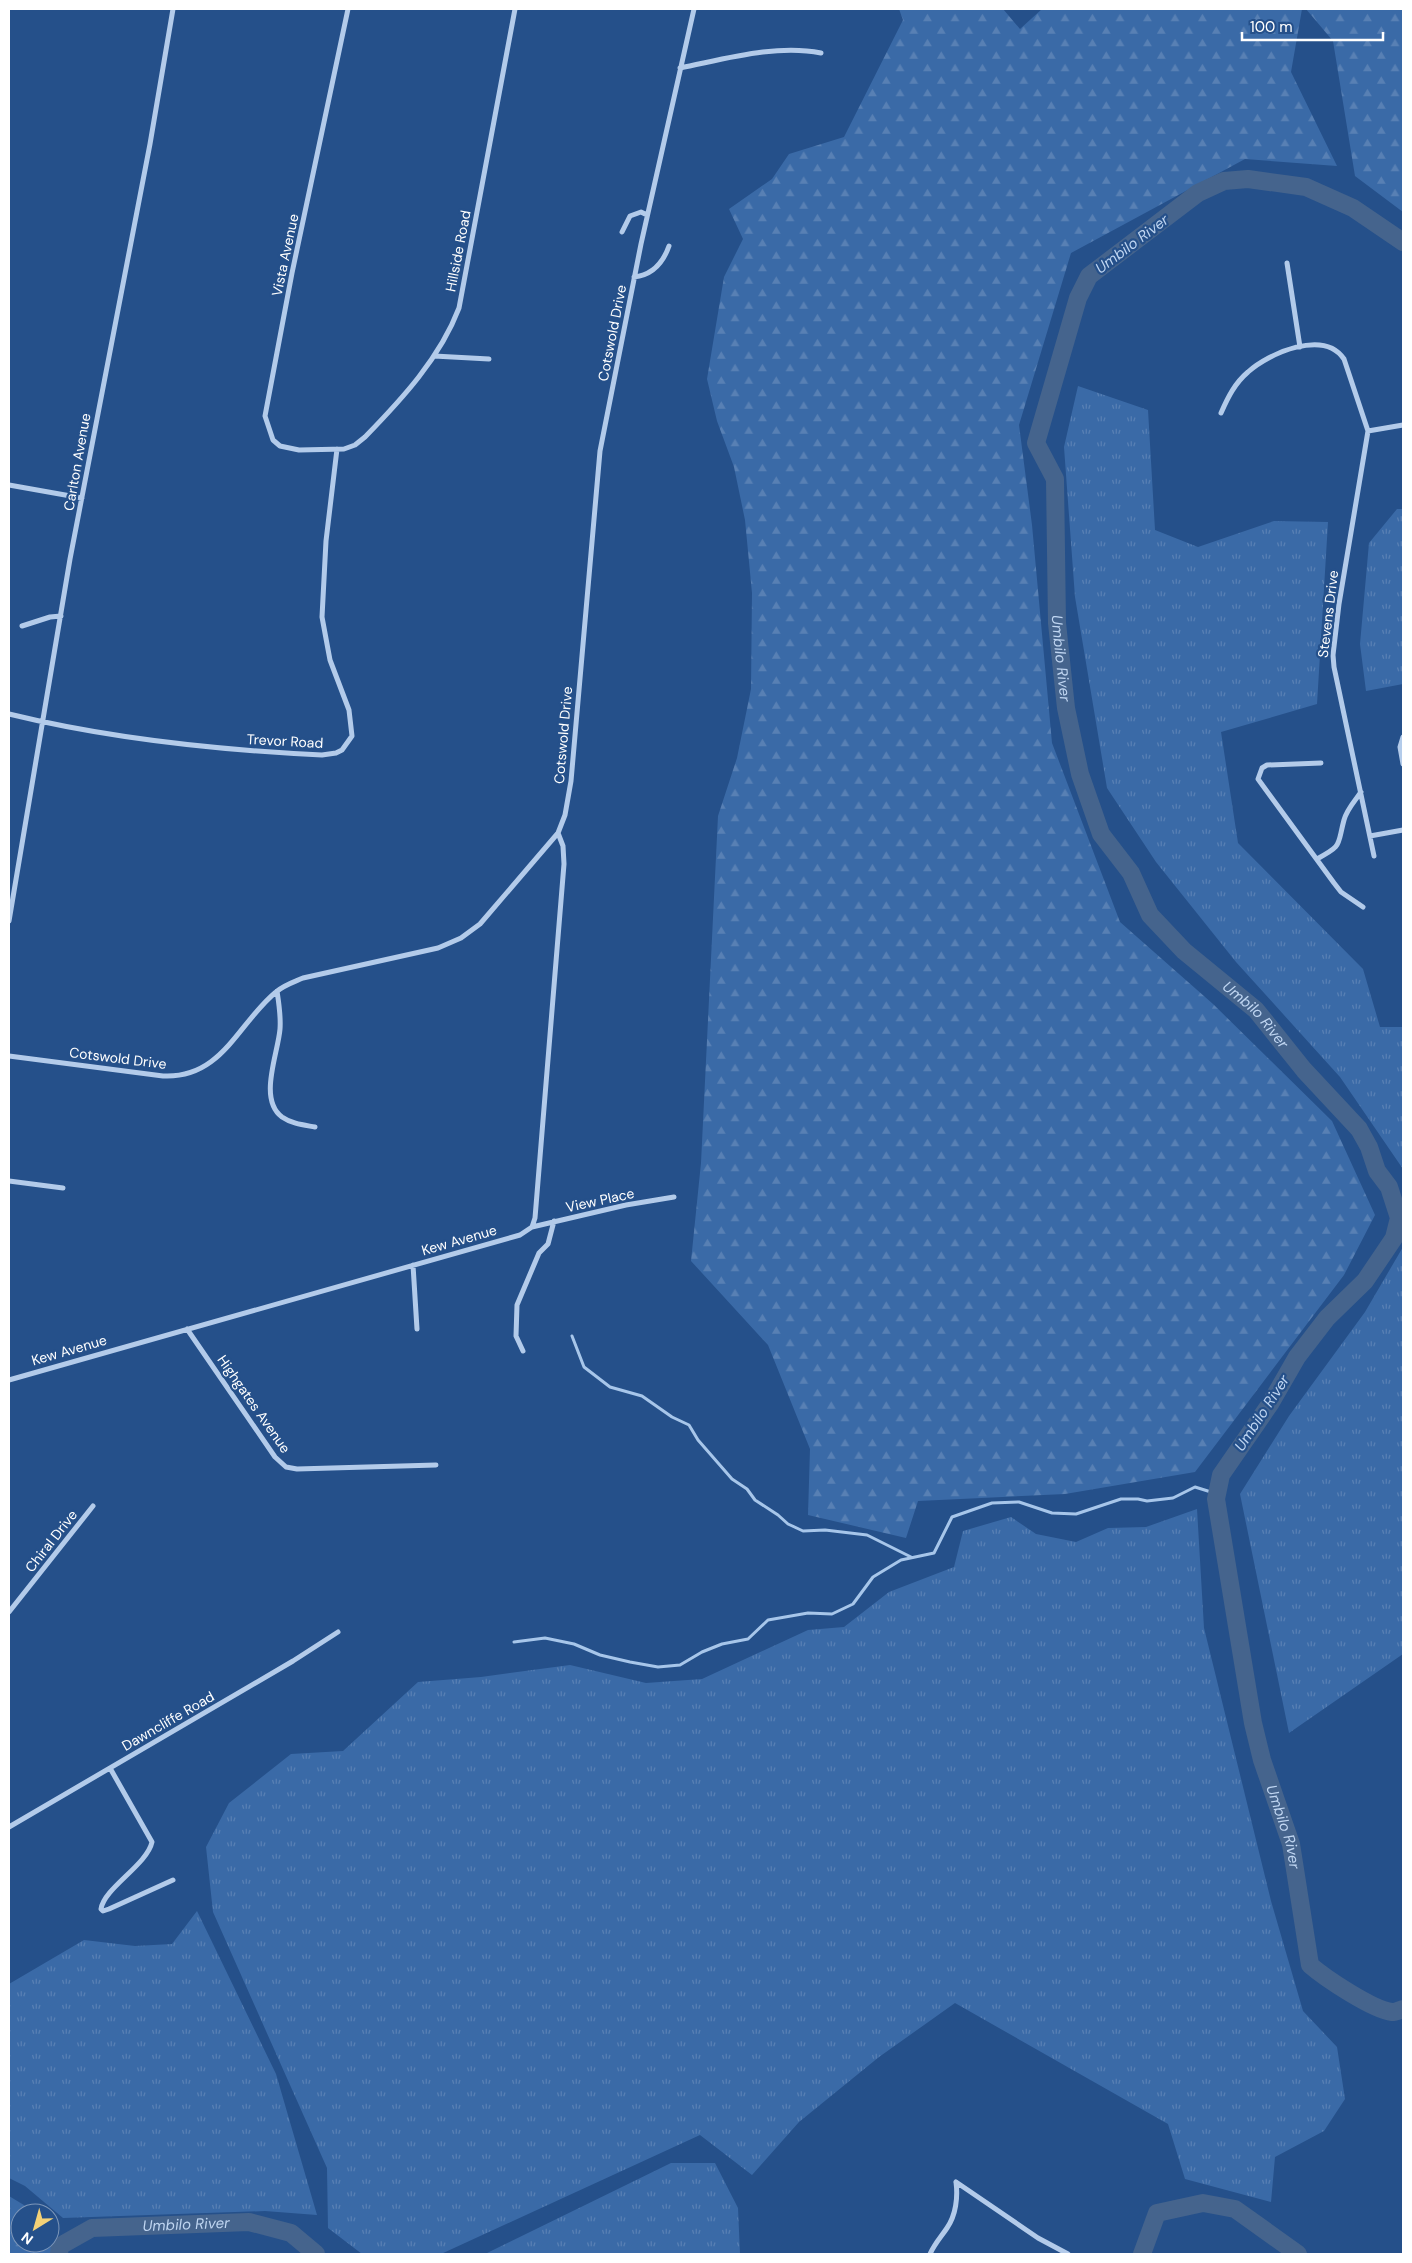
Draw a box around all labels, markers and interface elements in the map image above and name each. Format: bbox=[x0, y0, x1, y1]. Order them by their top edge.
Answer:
scale bar bbox=[1242, 10, 1383, 42]
text: 100 m bbox=[1250, 17, 1293, 37]
street label: Hillside Road bbox=[441, 209, 475, 293]
water label: Umbilo River bbox=[1091, 210, 1173, 278]
street label: Vista Avenue bbox=[267, 212, 303, 298]
street label: Cotswold Drive bbox=[594, 283, 630, 383]
street label: Carlton Avenue bbox=[60, 412, 94, 512]
street label: Stevens Drive bbox=[1314, 569, 1342, 659]
water label: Umbilo River bbox=[1047, 615, 1075, 703]
street label: Cotswold Drive bbox=[550, 685, 576, 785]
street label: Trevor Road bbox=[246, 730, 324, 752]
water label: Umbilo River bbox=[1218, 977, 1293, 1053]
street label: Cotswold Drive bbox=[68, 1043, 168, 1073]
street label: View Place bbox=[564, 1184, 636, 1216]
street label: Kew Avenue bbox=[419, 1221, 499, 1259]
street label: Kew Avenue bbox=[29, 1331, 109, 1369]
street label: Highgates Avenue bbox=[213, 1352, 295, 1457]
water label: Umbilo River bbox=[1230, 1371, 1294, 1455]
street label: Chiral Drive bbox=[21, 1506, 81, 1576]
street label: Dawncliffe Road bbox=[119, 1687, 217, 1755]
water label: Umbilo River bbox=[1261, 1782, 1305, 1871]
north arrow bbox=[10, 2203, 60, 2253]
water label: Umbilo River bbox=[142, 2213, 231, 2236]
text: N bbox=[18, 2228, 37, 2249]

